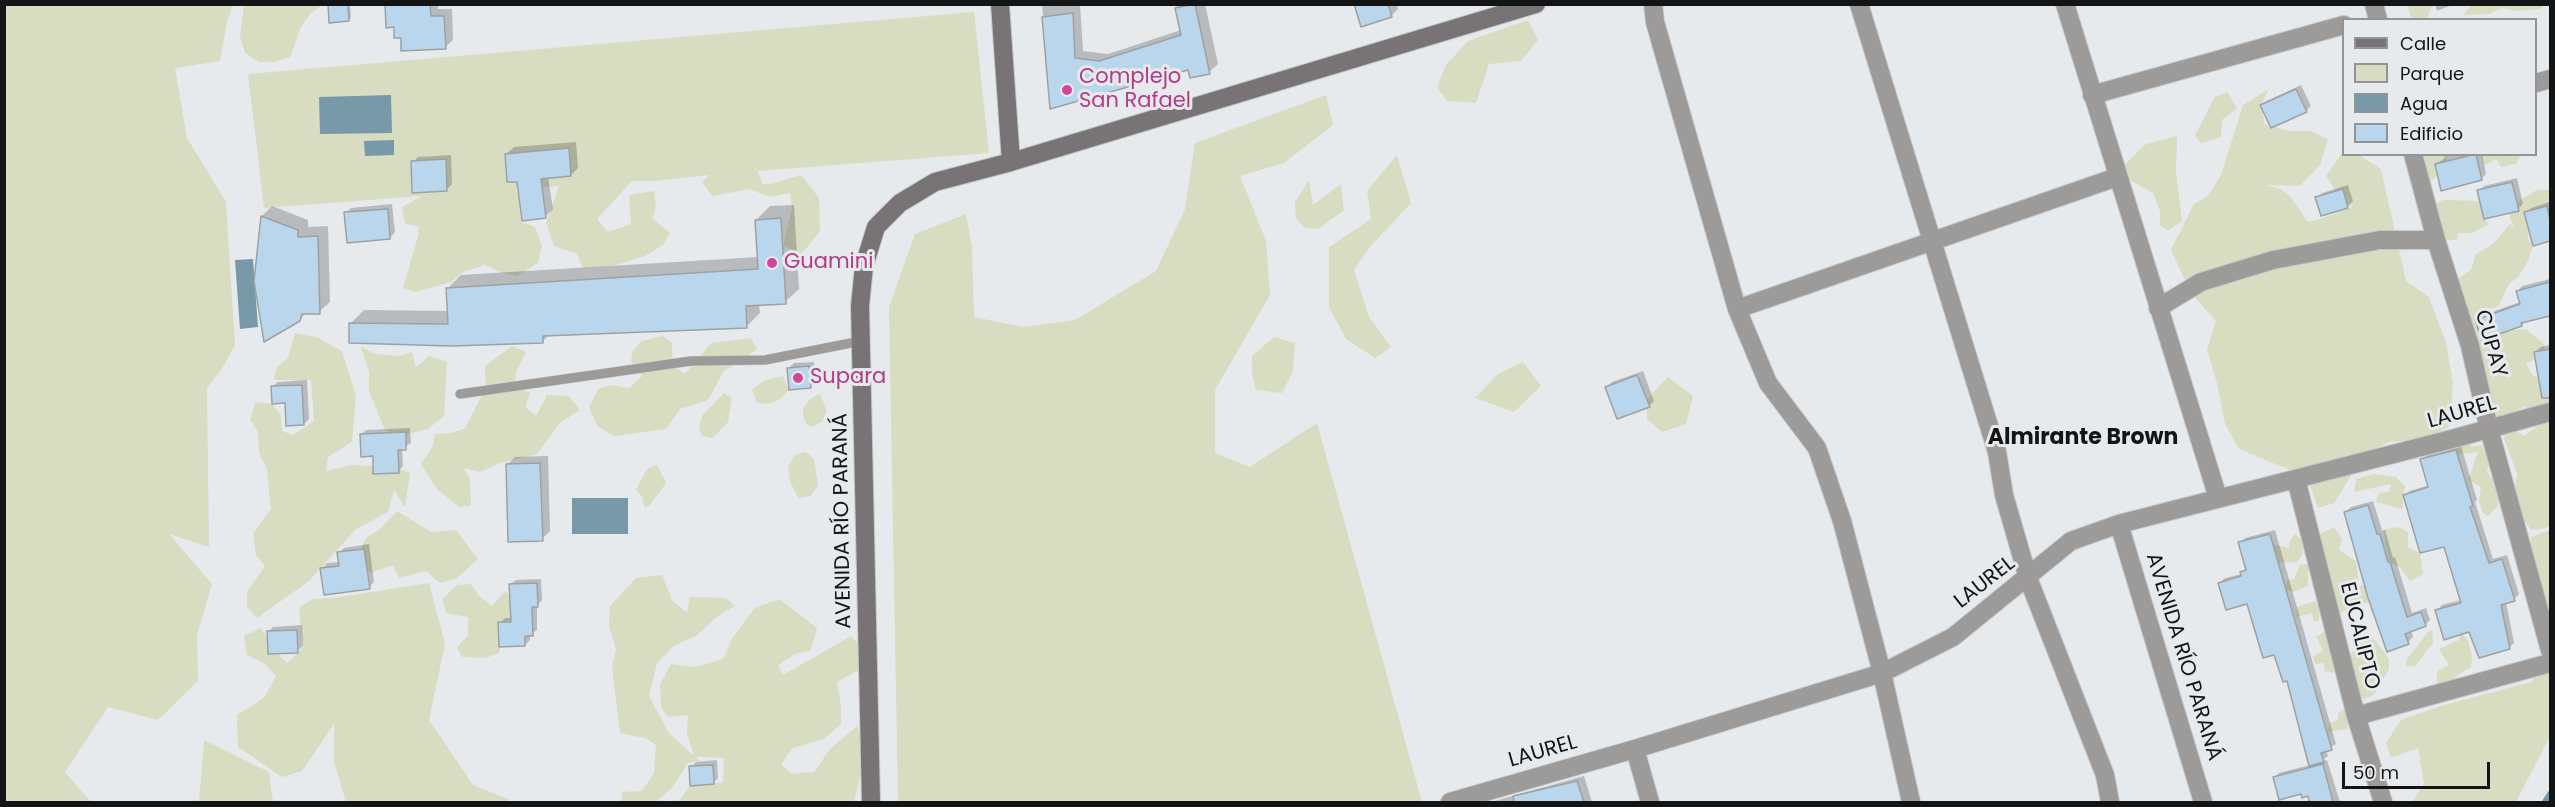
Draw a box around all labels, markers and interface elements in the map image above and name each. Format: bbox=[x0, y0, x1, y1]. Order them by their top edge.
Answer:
legend bbox=[2342, 18, 2537, 156]
text: Calle bbox=[2400, 31, 2446, 56]
text: Parque bbox=[2400, 61, 2464, 86]
place label: Complejo San Rafael bbox=[1079, 65, 1191, 115]
marker: Complejo San Rafael bbox=[1060, 83, 1074, 97]
text: Agua bbox=[2400, 91, 2448, 116]
text: Edificio bbox=[2400, 121, 2463, 146]
place label: Guamini bbox=[784, 250, 873, 276]
marker: Guamini bbox=[765, 256, 779, 270]
street label: CUPAY bbox=[2468, 307, 2512, 381]
place label: Supara bbox=[810, 365, 886, 391]
marker: Supara bbox=[791, 371, 805, 385]
street label: LAUREL bbox=[2425, 391, 2499, 435]
street label: AVENIDA RÍO PARANÁ bbox=[829, 413, 857, 629]
district label: Almirante Brown bbox=[1988, 425, 2178, 451]
street label: AVENIDA RÍO PARANÁ bbox=[2139, 550, 2227, 764]
street label: LAUREL bbox=[1950, 552, 2020, 614]
street label: EUCALIPTO bbox=[2334, 580, 2384, 692]
street label: LAUREL bbox=[1506, 730, 1580, 774]
scale bar bbox=[2345, 750, 2494, 788]
text: 50 m bbox=[2353, 760, 2399, 785]

